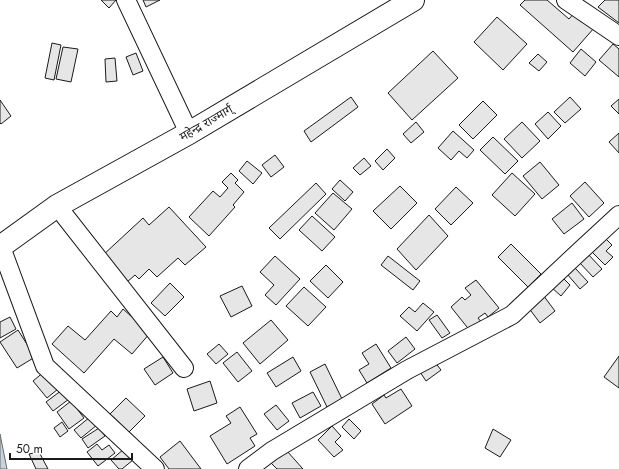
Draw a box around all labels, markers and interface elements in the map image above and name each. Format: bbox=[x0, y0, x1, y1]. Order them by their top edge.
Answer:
street label: महेन्द्र राज्मार्ग् bbox=[176, 99, 238, 146]
scale bar bbox=[10, 435, 132, 461]
text: 50 m bbox=[16, 440, 43, 458]

